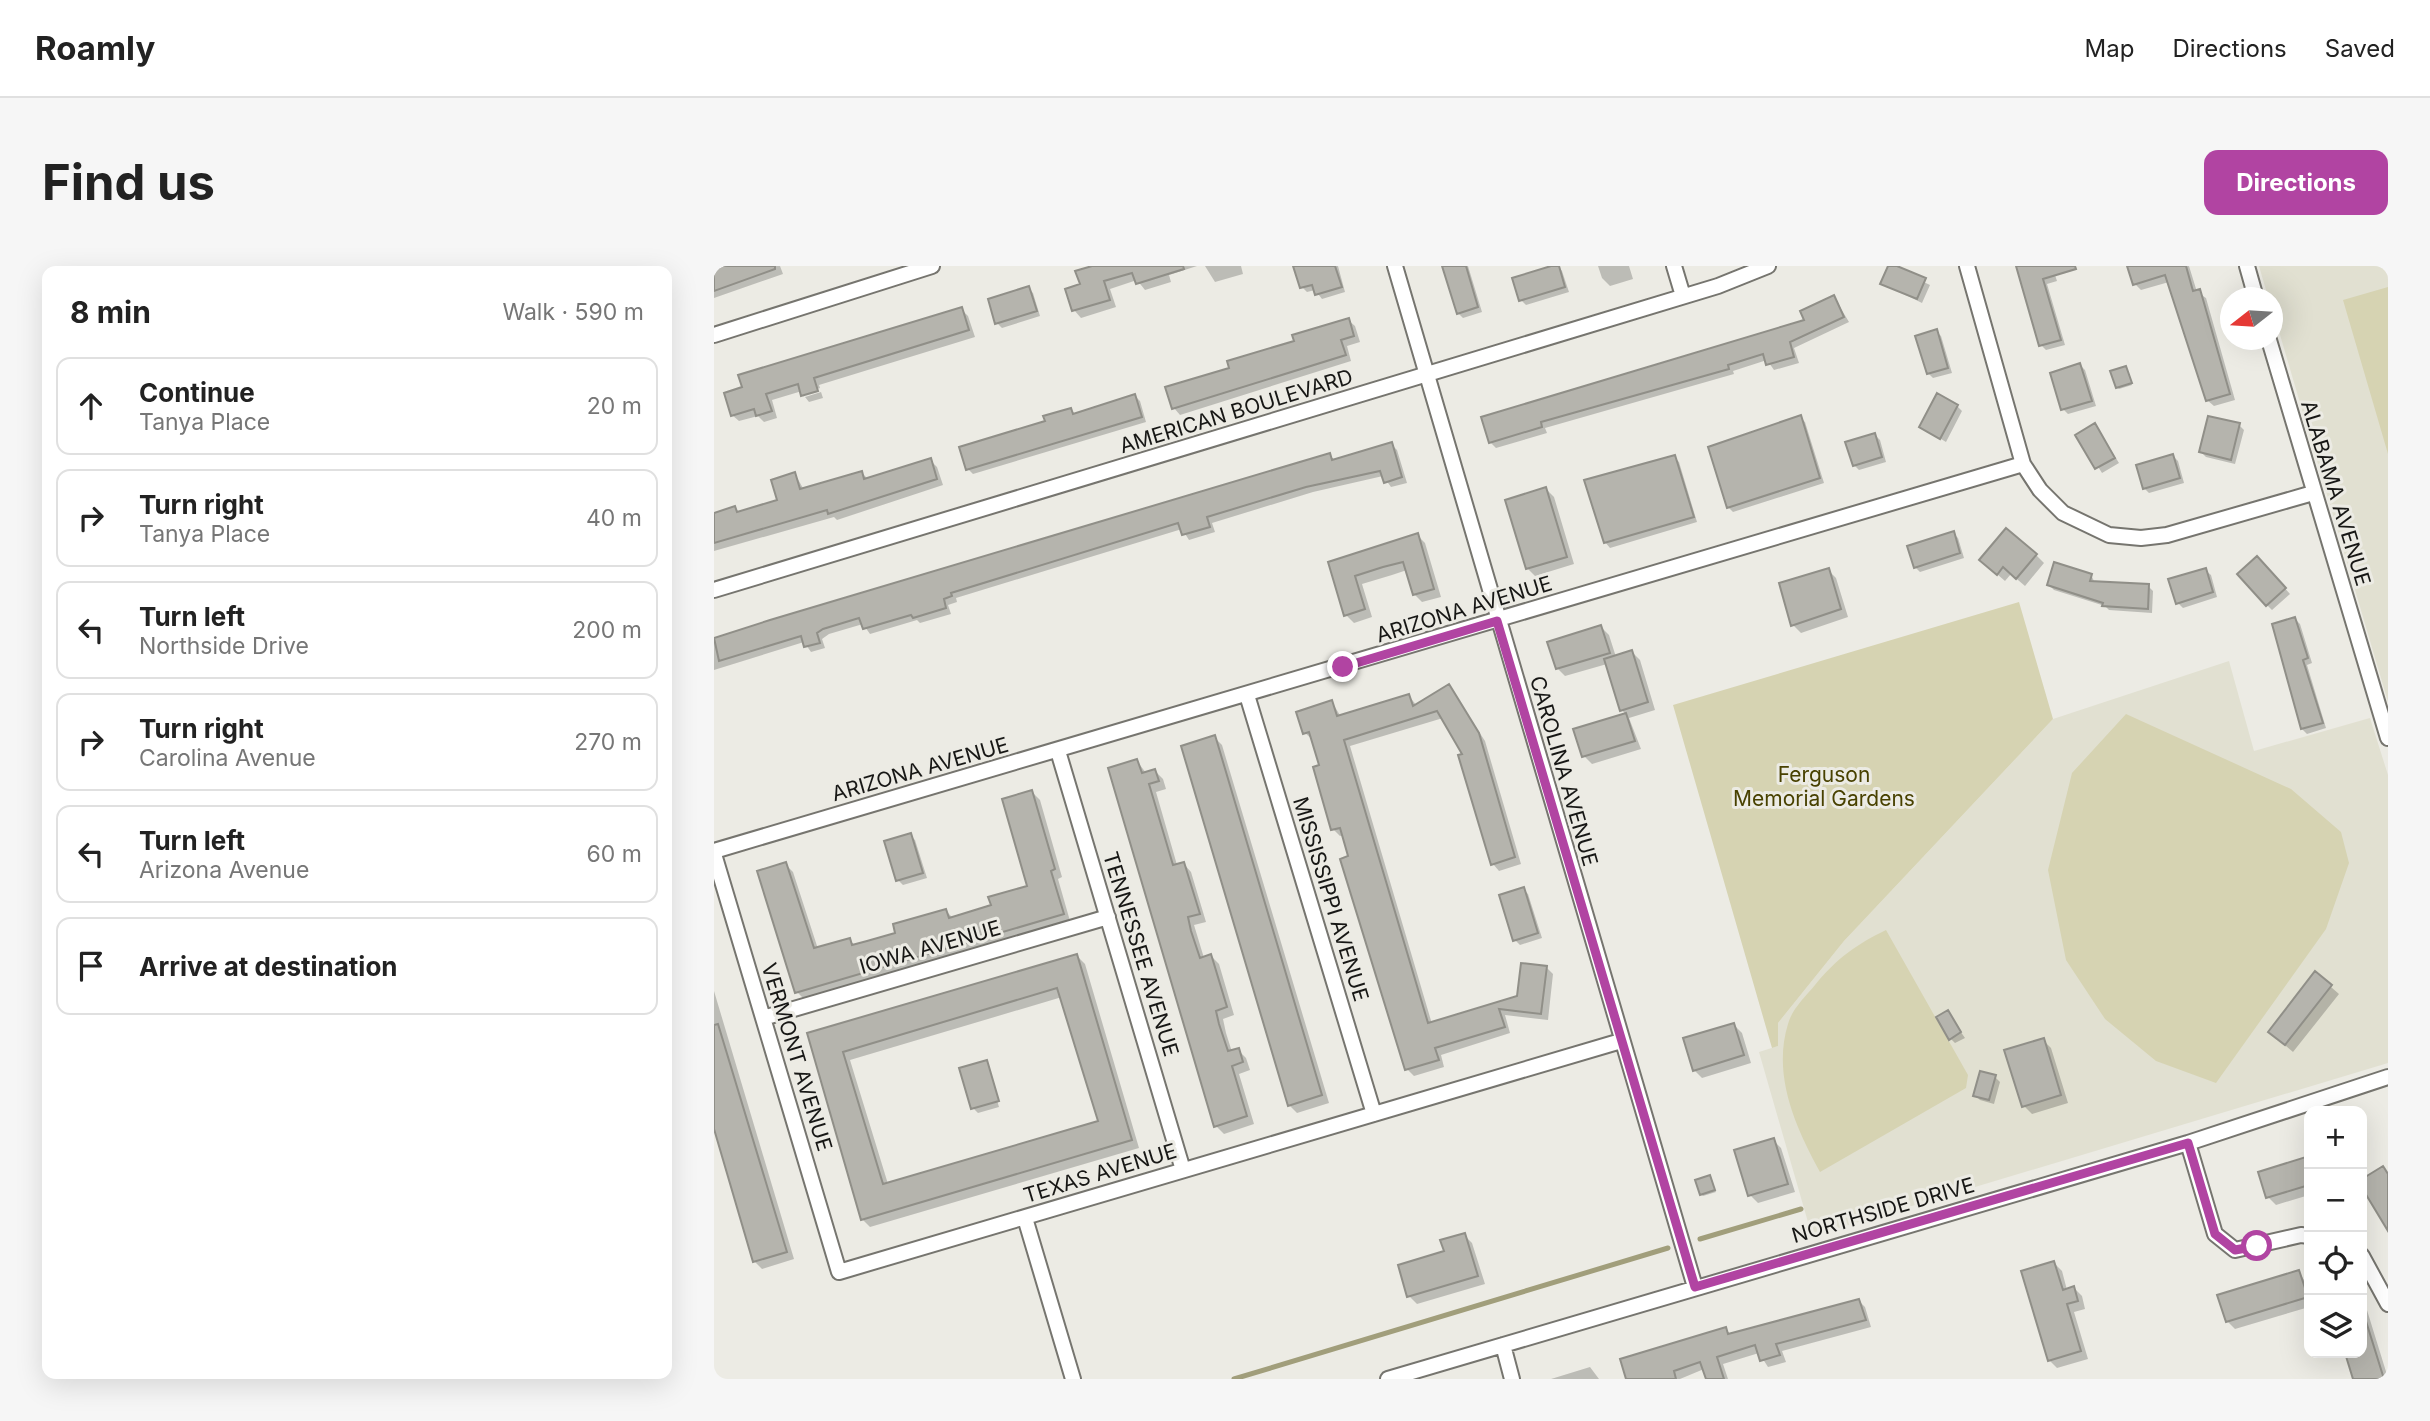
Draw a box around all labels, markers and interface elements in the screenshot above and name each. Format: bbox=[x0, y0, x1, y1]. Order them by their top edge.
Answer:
text: Roamly bbox=[35, 28, 155, 68]
text: Map bbox=[2085, 34, 2134, 63]
text: Directions bbox=[2172, 34, 2287, 63]
text: Saved bbox=[2325, 34, 2395, 63]
button: Directions bbox=[2204, 150, 2388, 215]
text: Find us bbox=[42, 153, 215, 212]
north arrow bbox=[2220, 287, 2283, 350]
text: 8 min bbox=[70, 294, 151, 330]
text: Walk · 590 m bbox=[502, 298, 644, 326]
street label: AMERICAN BOULEVARD bbox=[1116, 364, 1356, 458]
text: Continue bbox=[139, 377, 255, 408]
icon: ahead bbox=[72, 387, 110, 425]
text: 20 m bbox=[587, 392, 642, 420]
street label: ALABAMA AVENUE bbox=[2296, 397, 2376, 589]
text: Tanya Place bbox=[139, 408, 270, 436]
text: Turn right bbox=[139, 489, 264, 520]
icon: right bbox=[72, 499, 110, 537]
text: 40 m bbox=[586, 504, 642, 532]
text: Tanya Place bbox=[139, 520, 270, 548]
street label: ARIZONA AVENUE bbox=[1373, 570, 1555, 648]
text: Turn left bbox=[139, 601, 245, 632]
icon: left bbox=[72, 611, 110, 649]
text: 200 m bbox=[572, 616, 642, 644]
text: Northside Drive bbox=[139, 632, 309, 660]
route end bbox=[1327, 651, 1358, 682]
street label: CAROLINA AVENUE bbox=[1525, 673, 1603, 869]
text: Turn right bbox=[139, 713, 264, 744]
icon: right bbox=[72, 723, 110, 761]
text: 270 m bbox=[574, 728, 642, 756]
street label: ARIZONA AVENUE bbox=[829, 732, 1011, 806]
text: Carolina Avenue bbox=[139, 744, 316, 772]
park label: Ferguson Memorial Gardens bbox=[1733, 762, 1915, 811]
street label: MISSISSIPPI AVENUE bbox=[1288, 794, 1374, 1004]
text: Turn left bbox=[139, 825, 245, 856]
icon: left bbox=[72, 835, 110, 873]
text: 60 m bbox=[587, 840, 642, 868]
street label: TENNESSEE AVENUE bbox=[1098, 849, 1184, 1059]
text: Arizona Avenue bbox=[139, 856, 309, 884]
street label: IOWA AVENUE bbox=[856, 915, 1004, 979]
icon: arrive bbox=[72, 947, 110, 985]
text: Arrive at destination bbox=[139, 951, 398, 982]
street label: VERMONT AVENUE bbox=[757, 960, 837, 1154]
map controls bbox=[2304, 1106, 2367, 1358]
button: + bbox=[2304, 1106, 2367, 1169]
street label: TEXAS AVENUE bbox=[1021, 1138, 1179, 1208]
button: − bbox=[2304, 1169, 2367, 1232]
street label: NORTHSIDE DRIVE bbox=[1789, 1172, 1977, 1248]
route start bbox=[2241, 1230, 2272, 1261]
button: locate bbox=[2304, 1232, 2367, 1295]
button: layers bbox=[2304, 1295, 2367, 1358]

